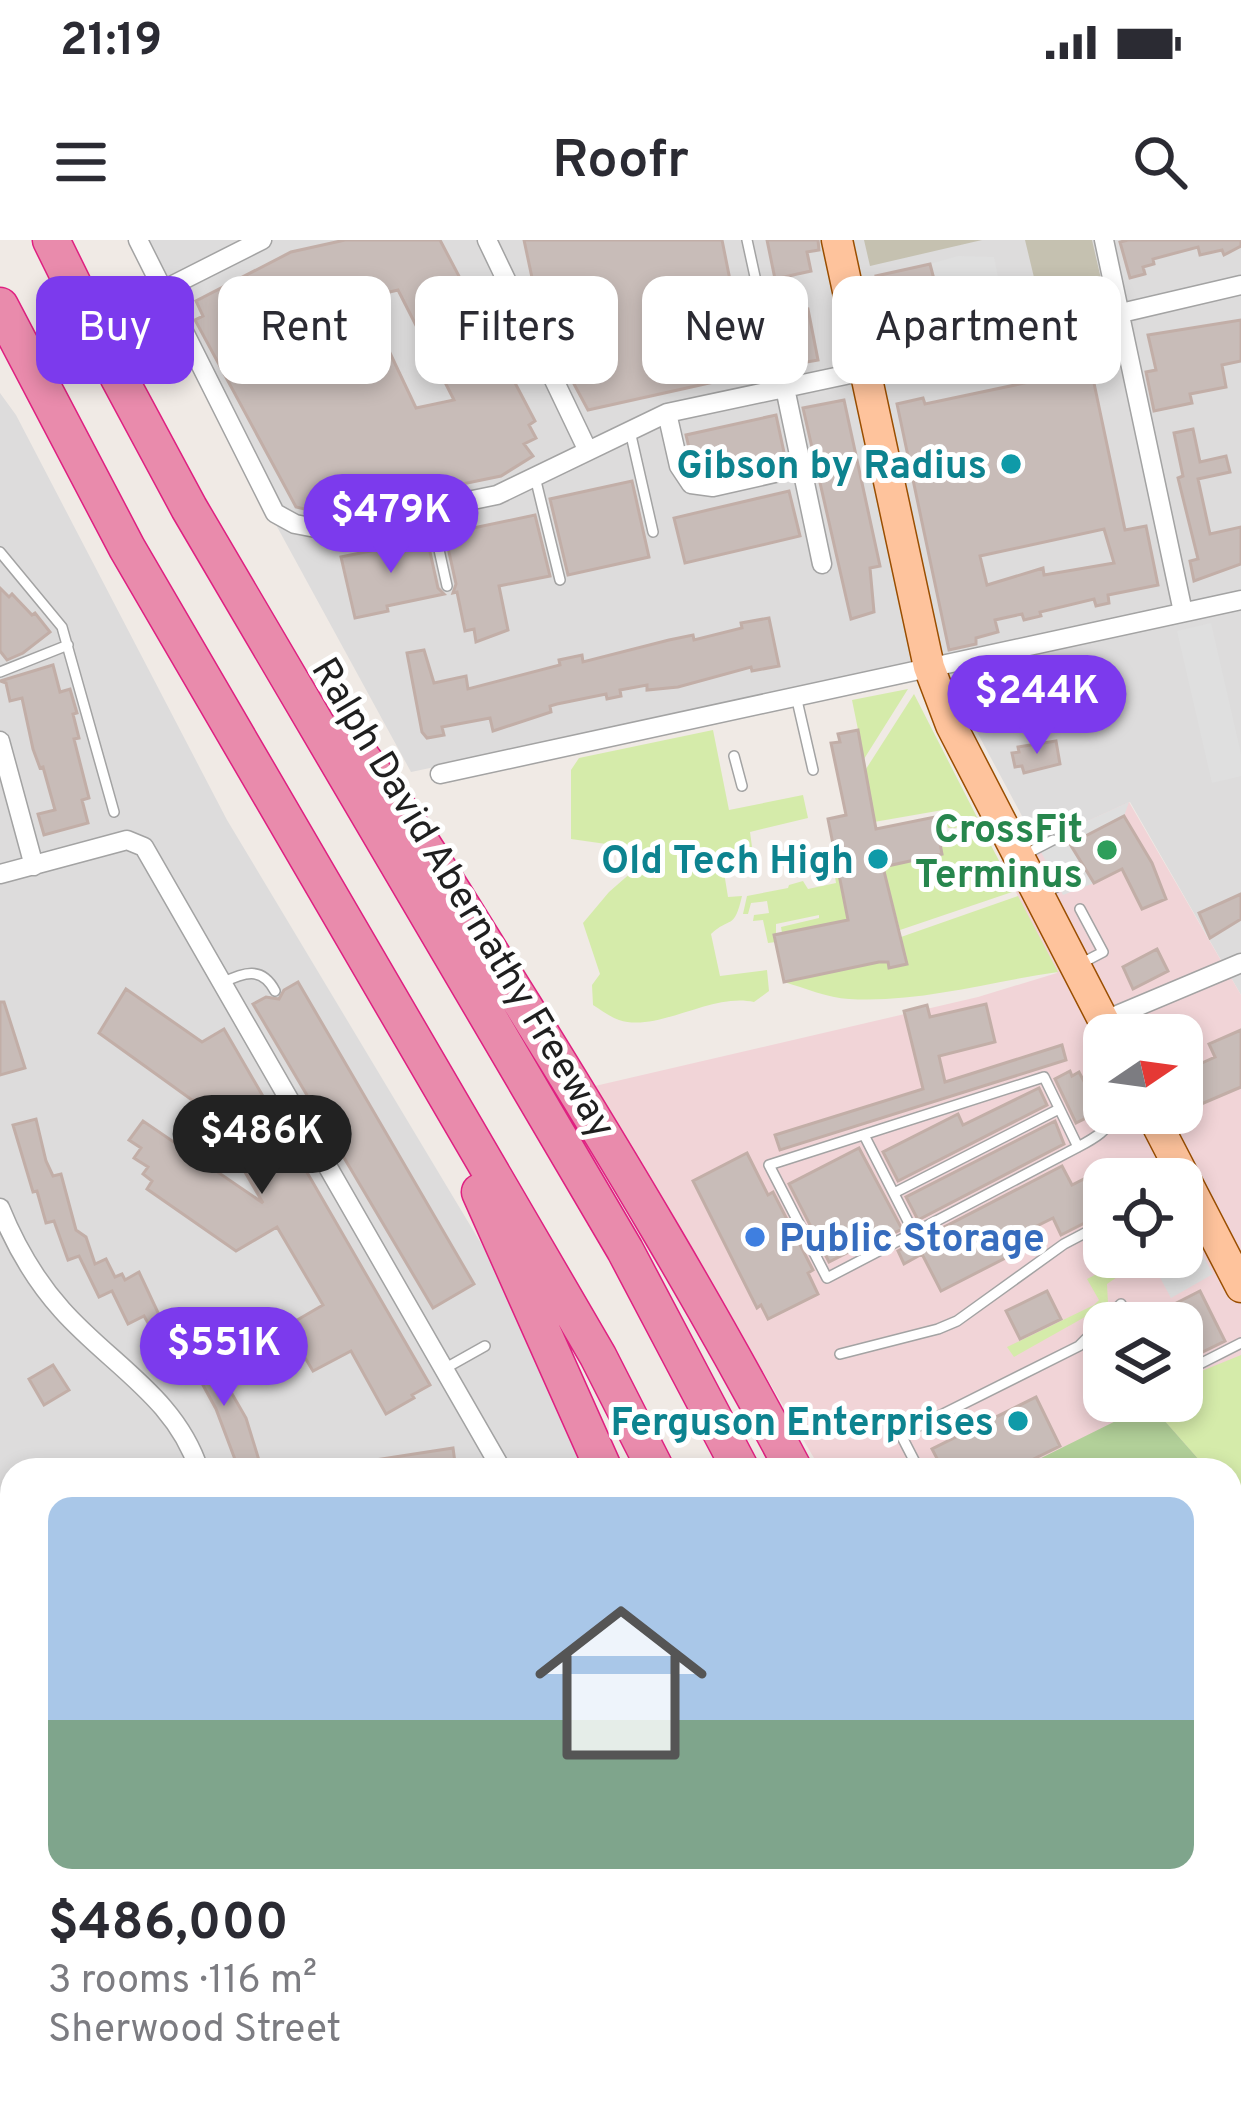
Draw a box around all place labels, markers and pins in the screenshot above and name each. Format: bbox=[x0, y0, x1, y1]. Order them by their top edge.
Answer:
place label: Gibson by Radius bbox=[676, 444, 987, 493]
marker: Gibson by Radius bbox=[998, 451, 1024, 477]
pin: $479K bbox=[307, 474, 475, 576]
pin: $244K bbox=[953, 655, 1121, 757]
place label: CrossFit Terminus bbox=[915, 808, 1083, 902]
marker: CrossFit Terminus bbox=[1094, 837, 1120, 863]
place label: Old Tech High bbox=[601, 839, 854, 888]
marker: Old Tech High bbox=[865, 846, 891, 872]
pin: $486K bbox=[178, 1095, 346, 1197]
place label: Public Storage bbox=[779, 1217, 1045, 1266]
marker: Public Storage bbox=[742, 1224, 768, 1250]
pin: $551K bbox=[140, 1307, 308, 1409]
place label: Ferguson Enterprises bbox=[610, 1401, 994, 1450]
marker: Ferguson Enterprises bbox=[1005, 1408, 1031, 1434]

